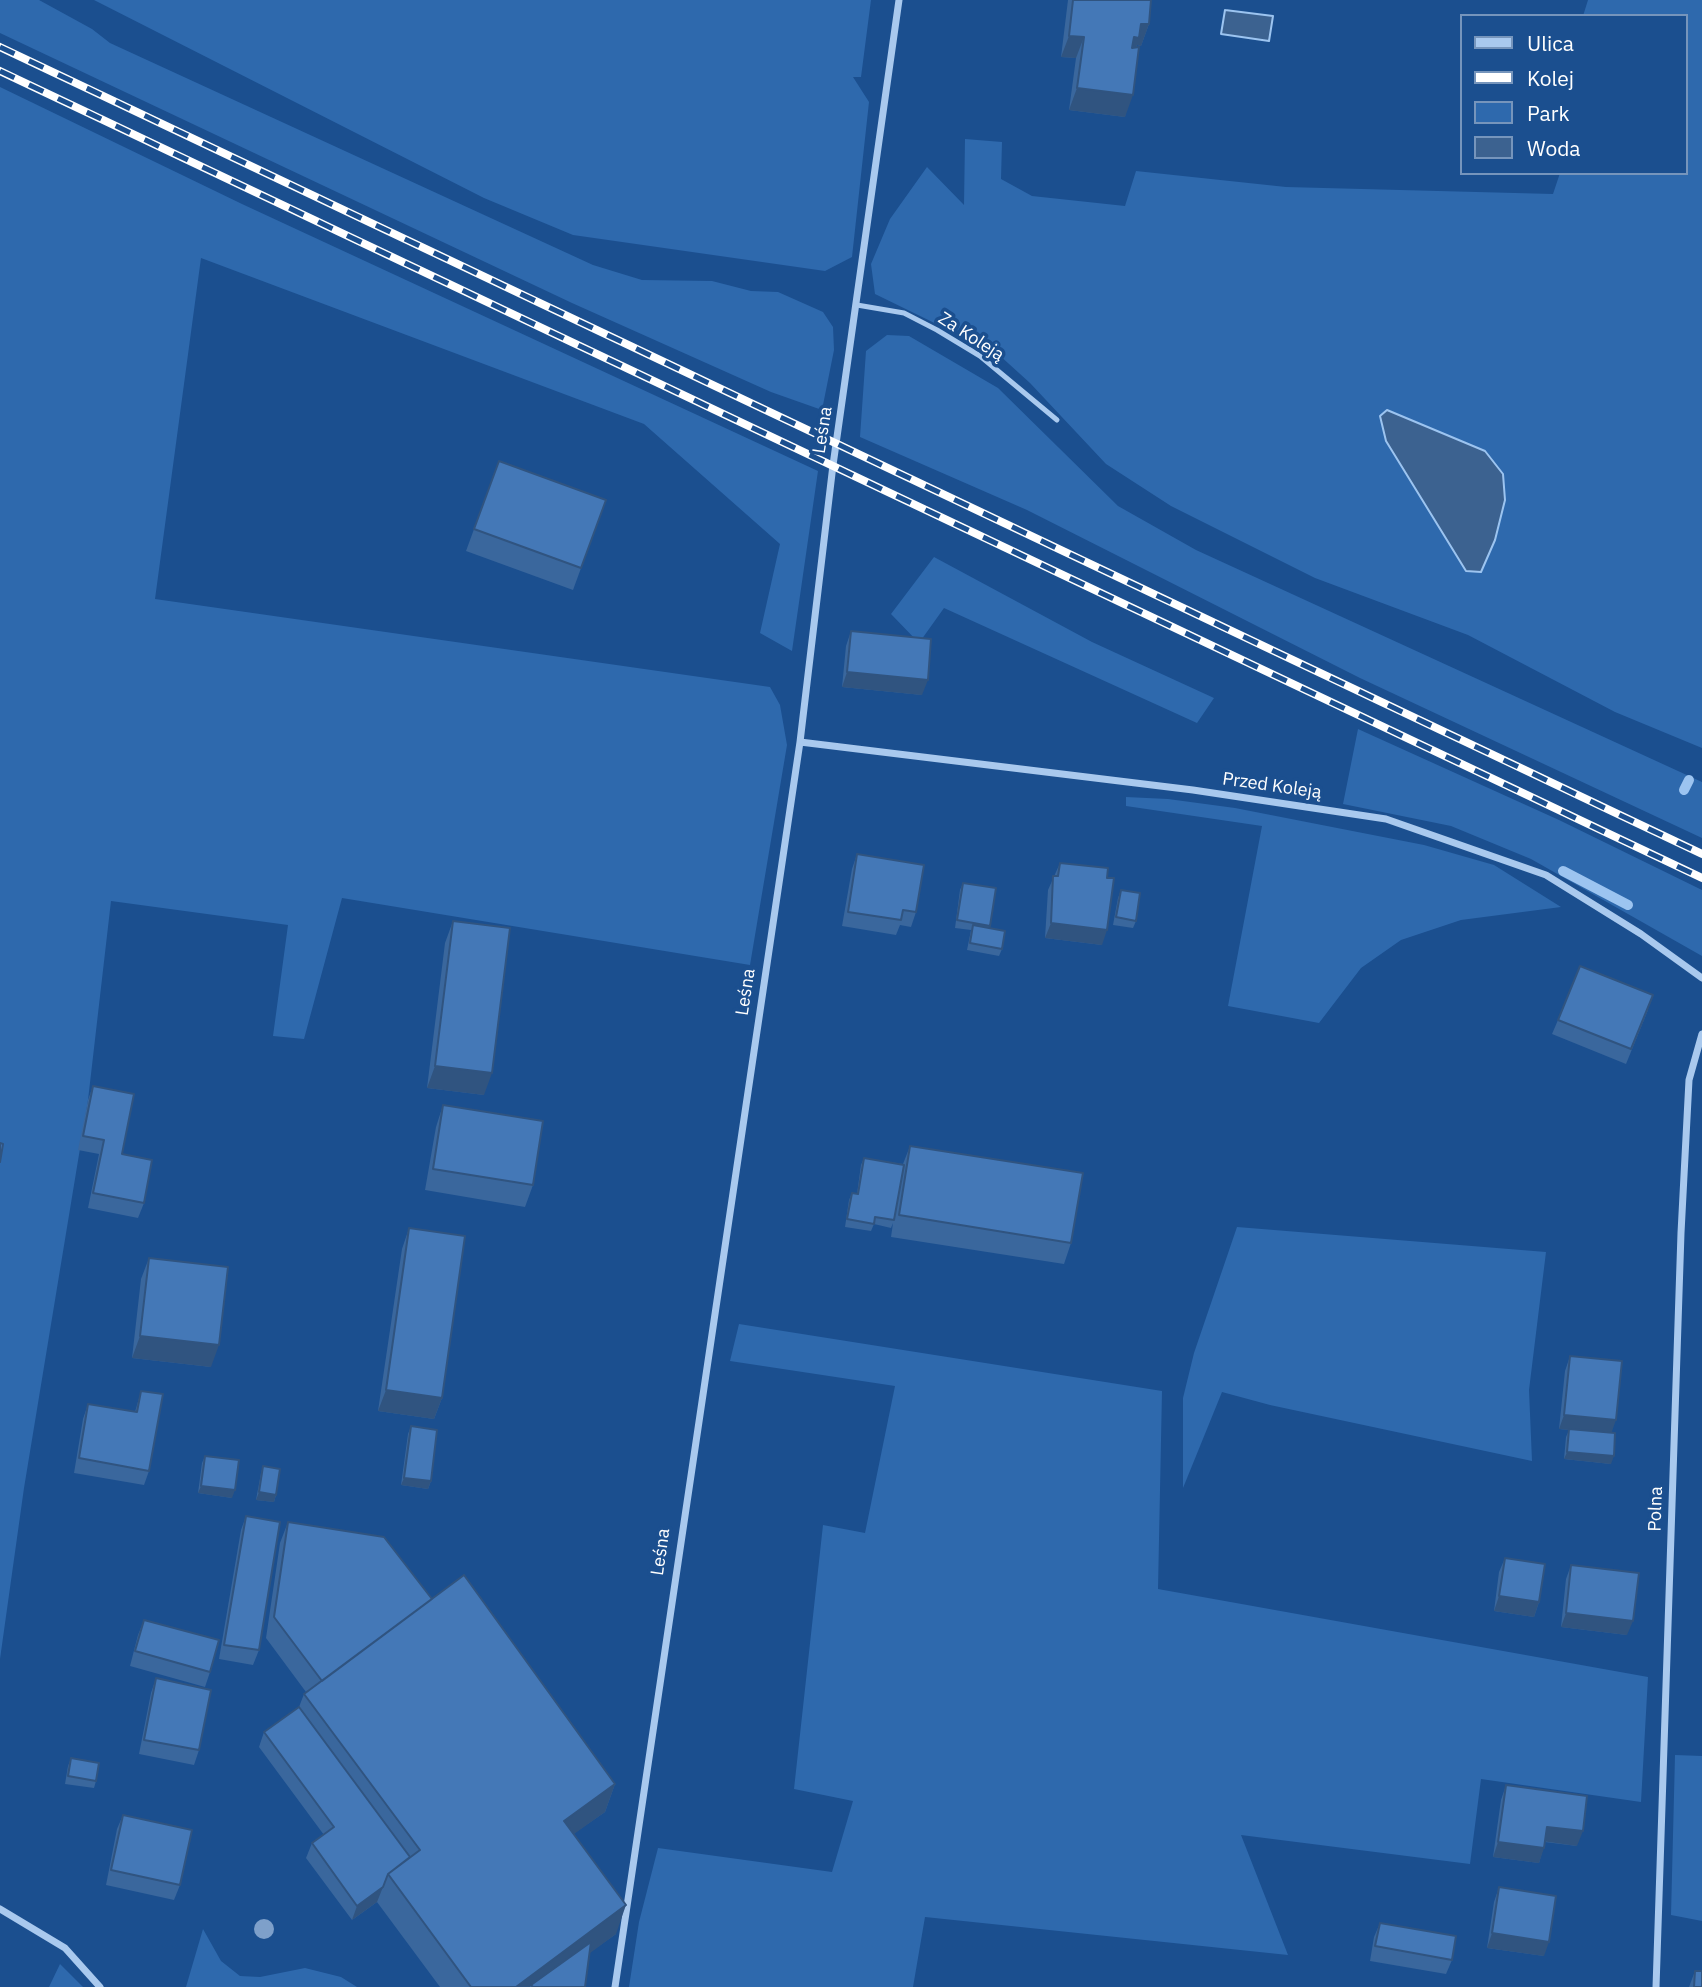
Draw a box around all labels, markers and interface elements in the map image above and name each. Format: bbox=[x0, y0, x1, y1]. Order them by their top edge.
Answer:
legend bbox=[1460, 14, 1688, 175]
text: Ulica bbox=[1527, 29, 1574, 57]
text: Kolej bbox=[1527, 64, 1574, 92]
text: Park bbox=[1527, 99, 1570, 127]
text: Woda bbox=[1527, 134, 1581, 162]
street label: Za Koleją bbox=[934, 308, 1008, 366]
street label: Leśna bbox=[809, 405, 837, 455]
street label: Przed Koleją bbox=[1221, 768, 1323, 804]
street label: Leśna bbox=[732, 967, 760, 1017]
street label: Polna bbox=[1644, 1486, 1668, 1532]
street label: Leśna bbox=[647, 1527, 675, 1577]

